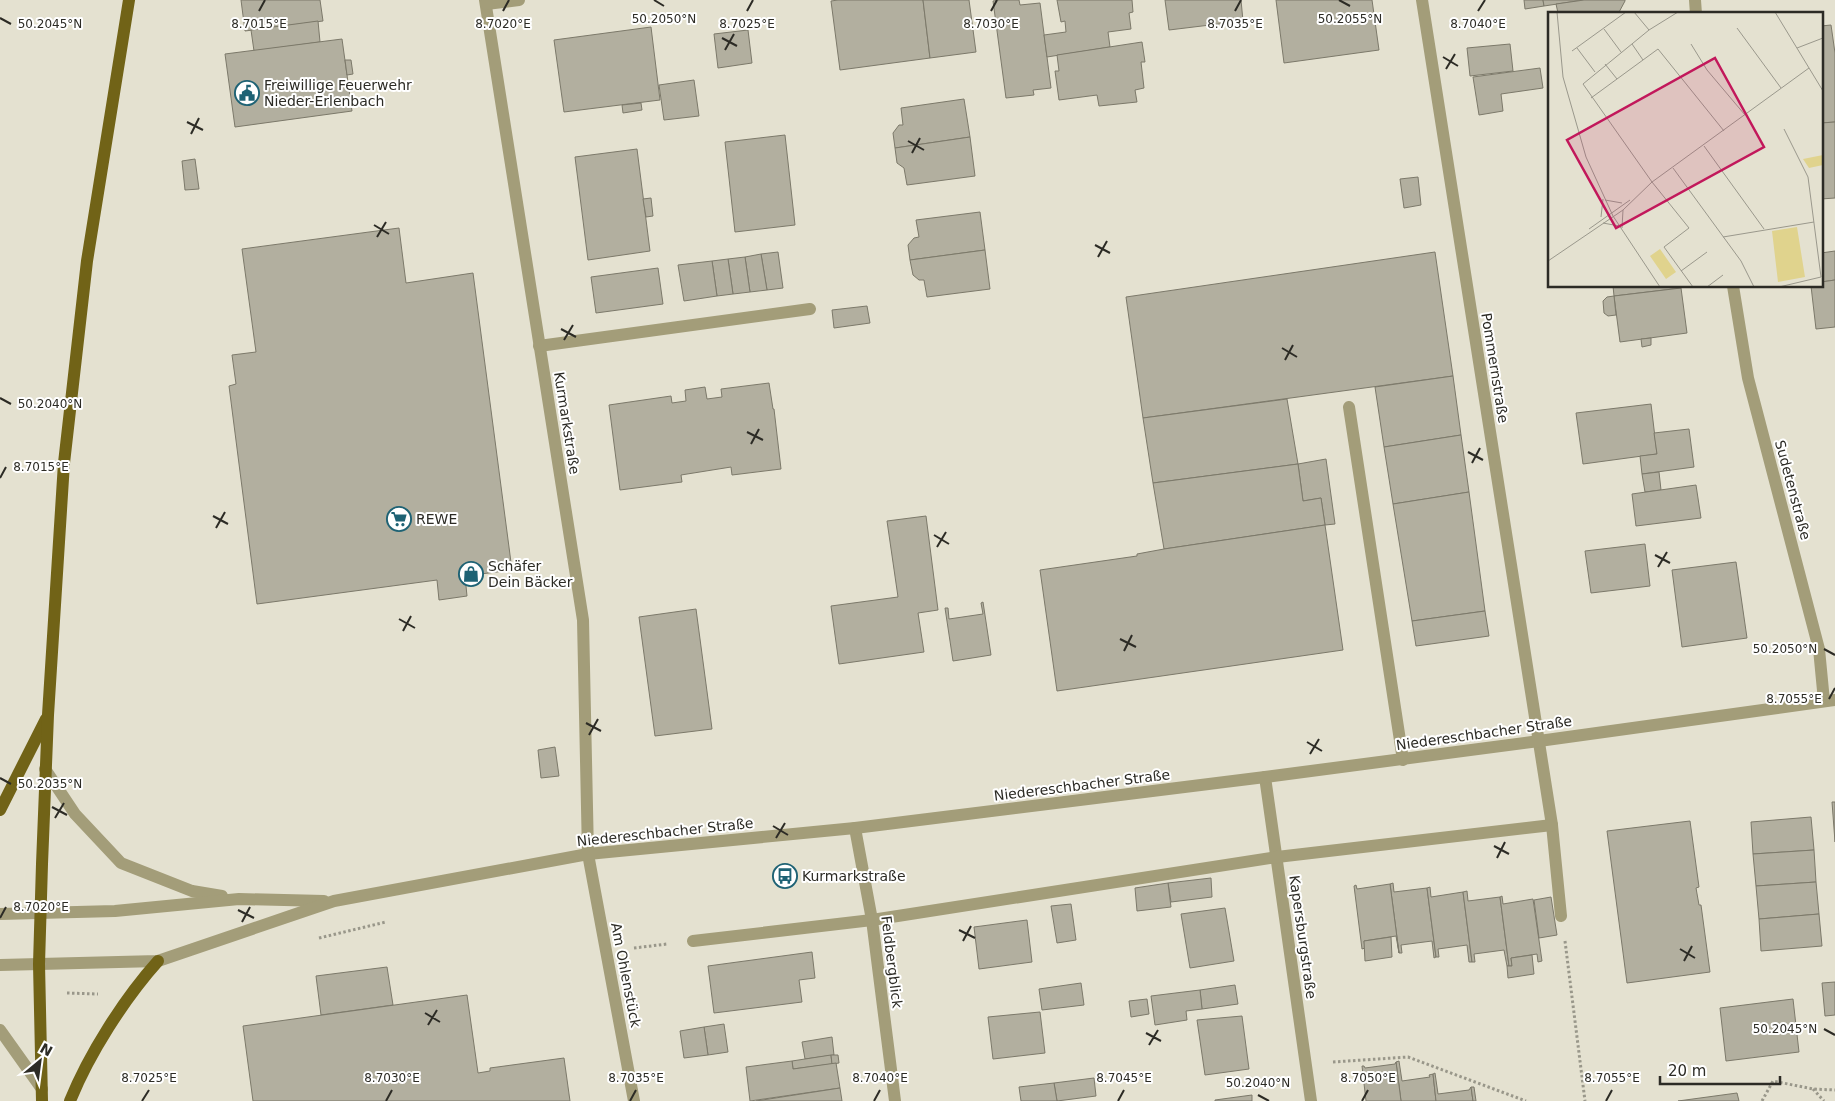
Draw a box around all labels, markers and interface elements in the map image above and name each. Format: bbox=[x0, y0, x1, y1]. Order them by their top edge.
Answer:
text: 50.2050°N bbox=[632, 12, 696, 26]
text: 50.2055°N bbox=[1318, 12, 1382, 26]
inset map bbox=[1548, 12, 1822, 288]
text: 50.2045°N bbox=[18, 17, 82, 31]
text: 8.7015°E bbox=[231, 17, 287, 31]
text: 8.7020°E bbox=[475, 17, 531, 31]
text: 8.7025°E bbox=[719, 17, 775, 31]
text: 8.7030°E bbox=[963, 17, 1019, 31]
text: 8.7035°E bbox=[1207, 17, 1263, 31]
text: 8.7040°E bbox=[1450, 17, 1506, 31]
place label: Freiwillige Feuerwehr Nieder-Erlenbach bbox=[264, 77, 412, 109]
public building icon: Freiwillige Feuerwehr Nieder-Erlenbach bbox=[234, 80, 260, 106]
street label: Pommernstraße bbox=[1478, 312, 1512, 424]
street label: Kurmarkstraße bbox=[551, 371, 583, 475]
text: 50.2040°N bbox=[18, 397, 82, 411]
street label: Sudetenstraße bbox=[1772, 438, 1814, 542]
text: 8.7015°E bbox=[13, 460, 69, 474]
supermarket icon: REWE bbox=[386, 506, 412, 532]
place label: REWE bbox=[416, 511, 457, 527]
place label: Schäfer Dein Bäcker bbox=[488, 558, 573, 590]
shop icon: Schäfer Dein Bäcker bbox=[458, 561, 484, 587]
text: 50.2050°N bbox=[1753, 642, 1817, 656]
text: 8.7055°E bbox=[1766, 692, 1822, 706]
street label: Niedereschbacher Straße bbox=[1395, 713, 1573, 753]
street label: Niedereschbacher Straße bbox=[993, 766, 1171, 804]
text: 50.2035°N bbox=[18, 777, 82, 791]
street label: Niedereschbacher Straße bbox=[576, 815, 754, 849]
bus stop icon: Kurmarkstraße bbox=[772, 863, 798, 889]
place label: Kurmarkstraße bbox=[802, 868, 906, 884]
street label: Kapersburgstraße bbox=[1286, 874, 1320, 1000]
text: 8.7020°E bbox=[13, 900, 69, 914]
street label: Feldbergblick bbox=[878, 915, 906, 1010]
street label: Am Ohlenstück bbox=[608, 921, 644, 1030]
text: 50.2045°N bbox=[1753, 1022, 1817, 1036]
north arrow bbox=[15, 1036, 65, 1086]
text: N bbox=[37, 1040, 55, 1059]
scale bar bbox=[1660, 1054, 1780, 1086]
text: 20 m bbox=[1668, 1062, 1706, 1080]
text: 8.7025°E bbox=[121, 1071, 177, 1085]
text: 8.7030°E bbox=[364, 1071, 420, 1085]
text: 8.7035°E bbox=[608, 1071, 664, 1085]
text: 8.7040°E bbox=[852, 1071, 908, 1085]
text: 8.7045°E bbox=[1096, 1071, 1152, 1085]
text: 8.7050°E bbox=[1340, 1071, 1396, 1085]
text: 8.7055°E bbox=[1584, 1071, 1640, 1085]
text: 50.2040°N bbox=[1226, 1076, 1290, 1090]

